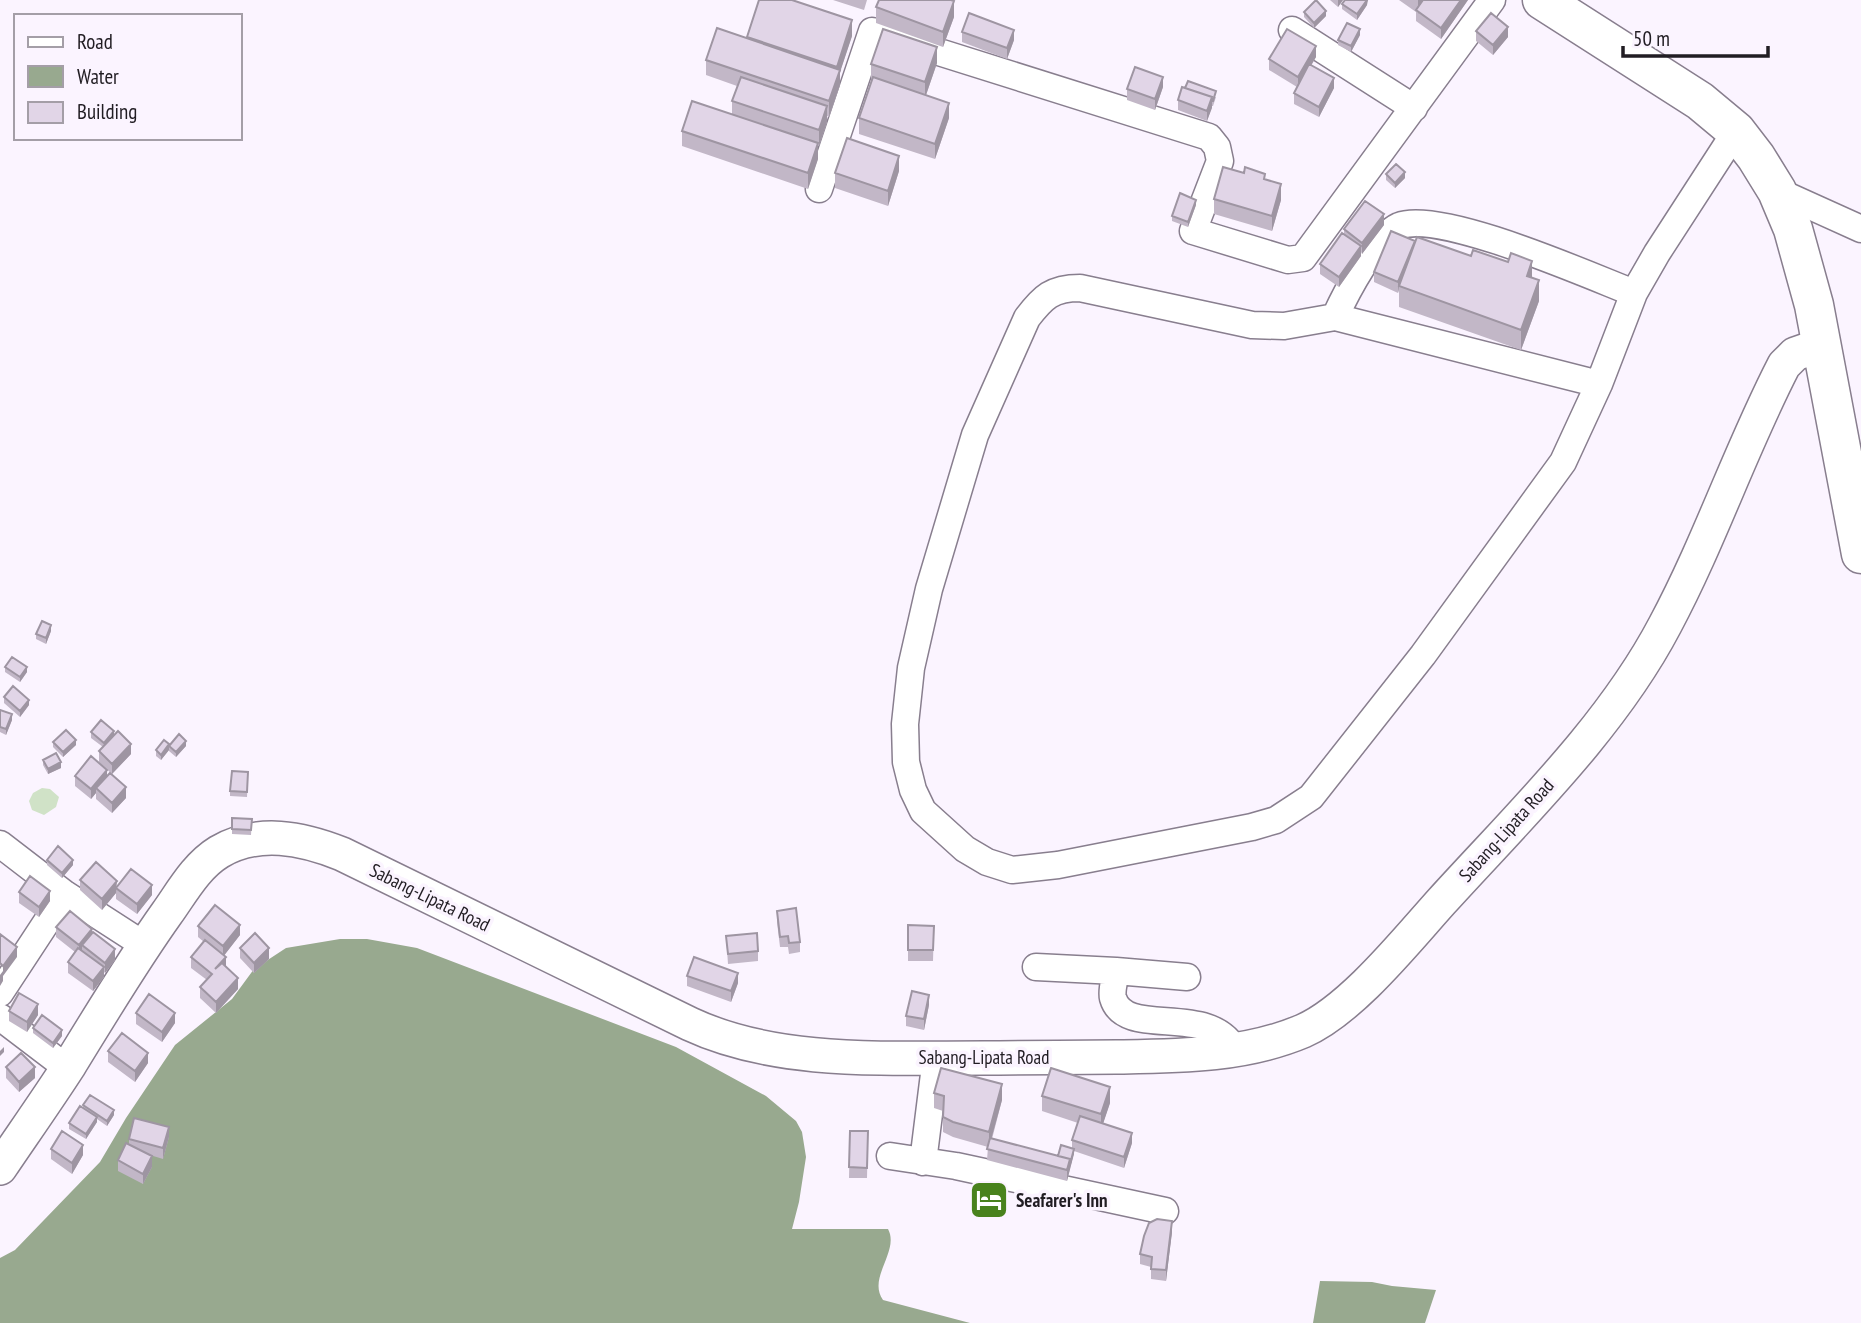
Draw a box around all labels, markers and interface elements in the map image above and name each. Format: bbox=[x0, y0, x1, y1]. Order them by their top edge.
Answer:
legend bbox=[14, 14, 242, 140]
scale bar bbox=[1623, 14, 1768, 58]
text: 50 m bbox=[1633, 25, 1670, 52]
text: Road bbox=[77, 28, 113, 55]
text: Water bbox=[77, 63, 119, 90]
text: Building bbox=[77, 98, 137, 125]
street label: Sabang-Lipata Road bbox=[1453, 773, 1559, 887]
street label: Sabang-Lipata Road bbox=[366, 858, 494, 936]
street label: Sabang-Lipata Road bbox=[919, 1045, 1049, 1069]
hotel icon: Seafarer's Inn bbox=[968, 1179, 1010, 1221]
place label: Seafarer's Inn bbox=[1016, 1188, 1108, 1212]

